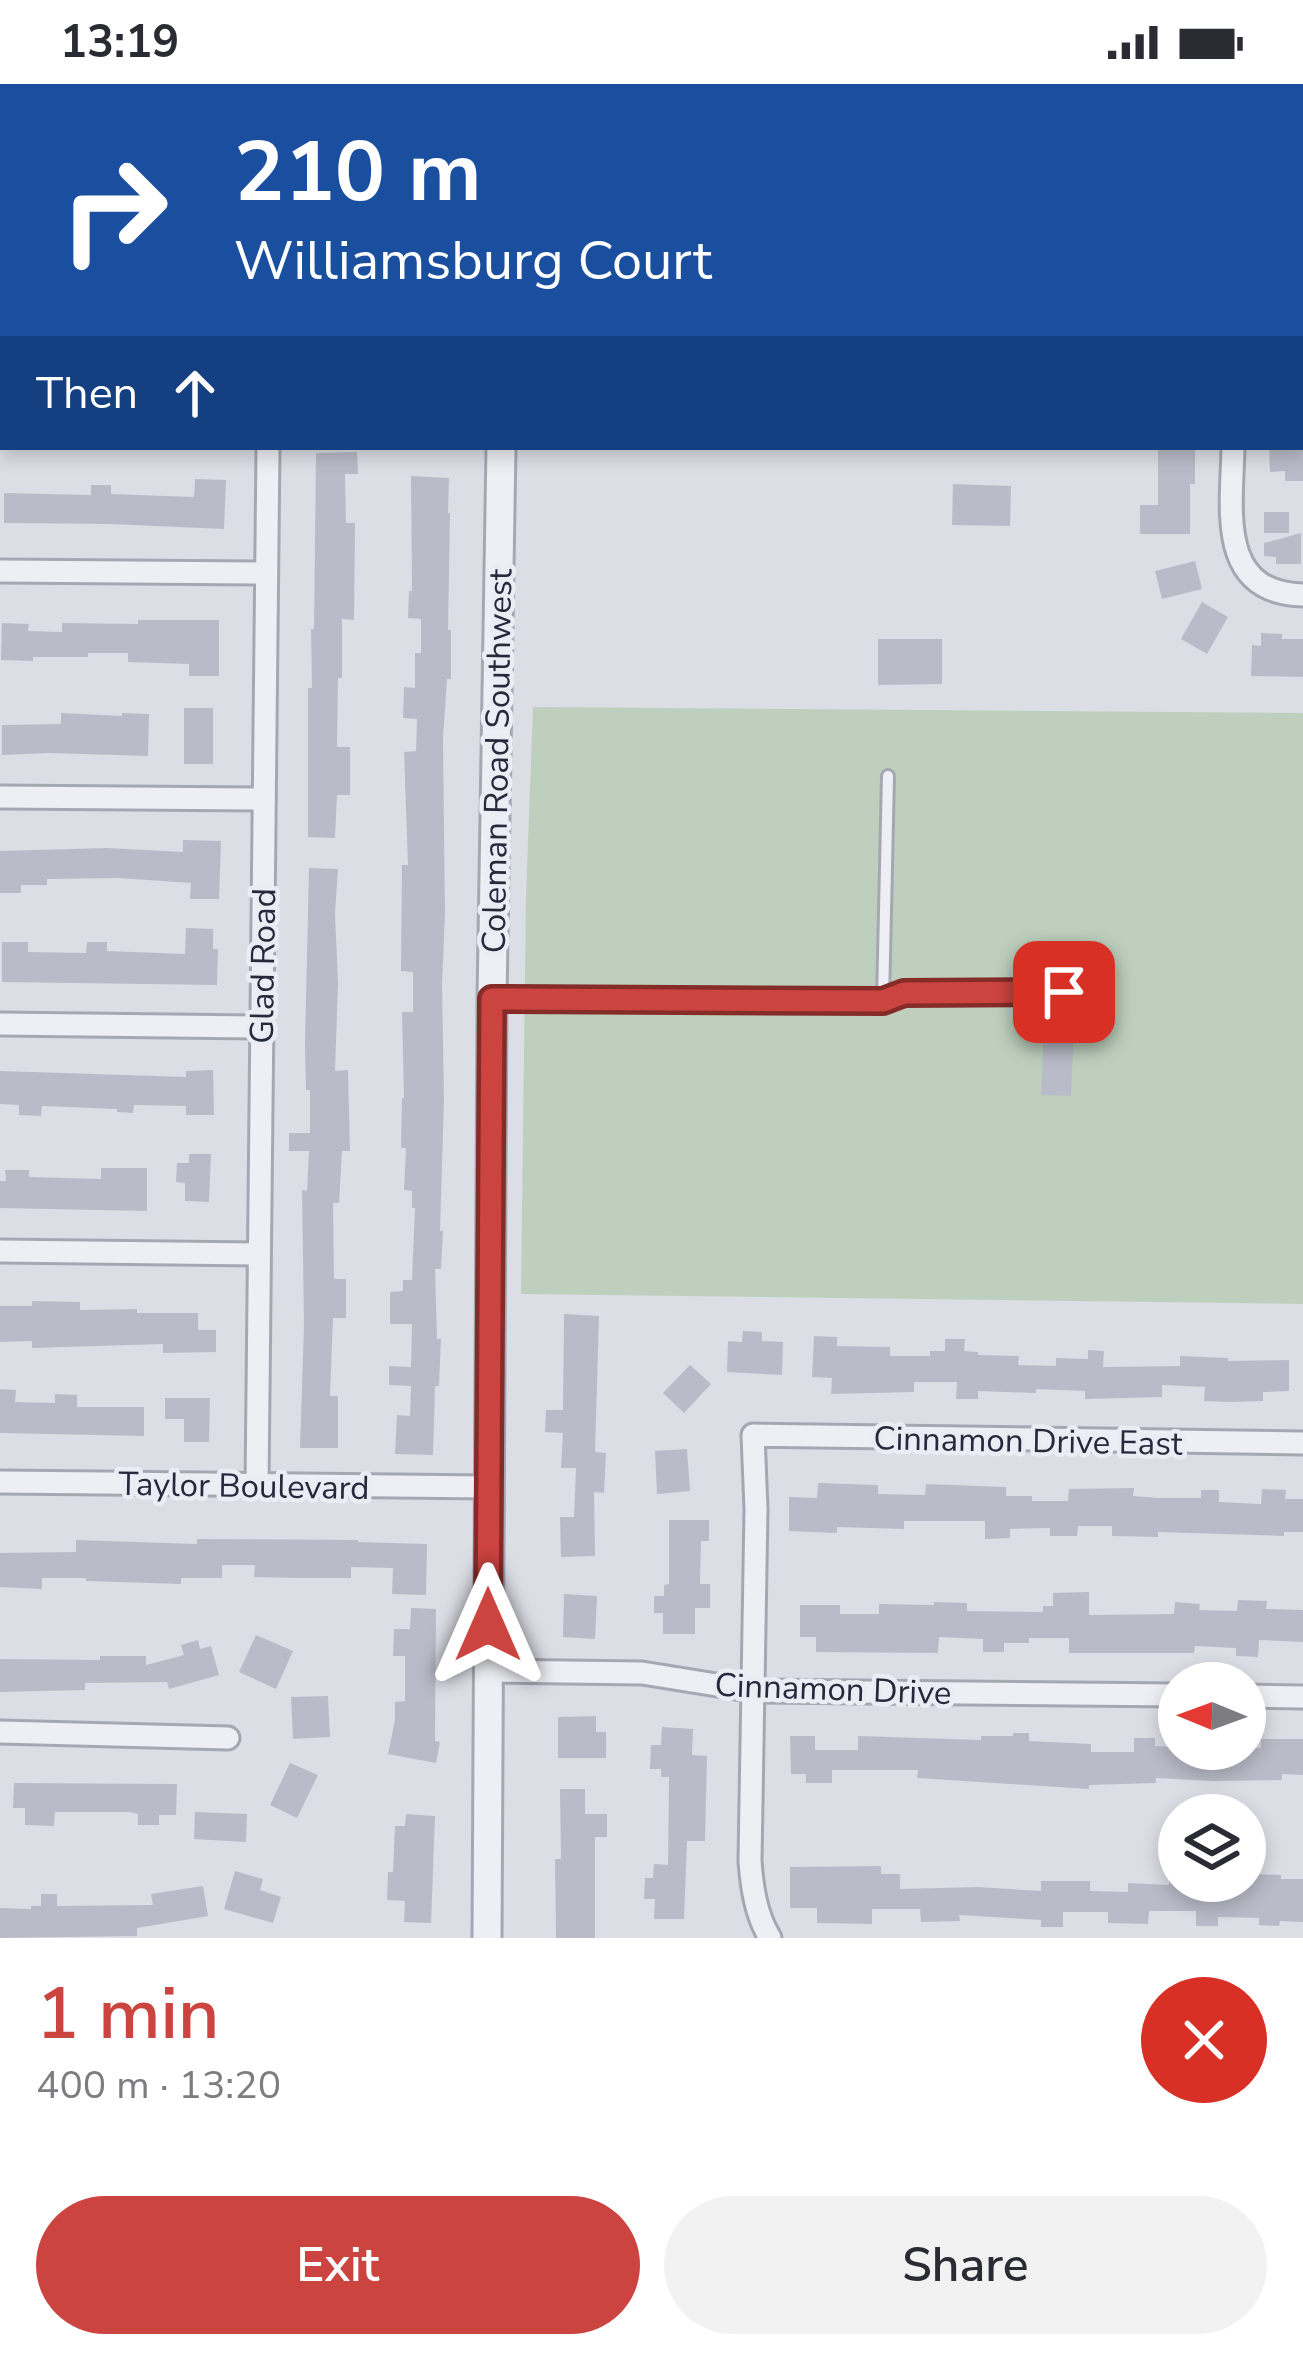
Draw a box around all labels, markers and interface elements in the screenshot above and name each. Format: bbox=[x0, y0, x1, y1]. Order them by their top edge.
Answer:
text: 13:19 bbox=[60, 12, 179, 73]
text: 210 m bbox=[234, 115, 482, 230]
icon: right bbox=[36, 132, 192, 288]
text: Williamsburg Court bbox=[234, 224, 712, 298]
icon: ahead bbox=[162, 360, 228, 426]
text: Then bbox=[36, 363, 138, 424]
street label: Coleman Road Southwest bbox=[472, 568, 523, 954]
street label: Glad Road bbox=[240, 888, 287, 1044]
pin bbox=[1013, 941, 1115, 1043]
icon: arrive bbox=[1031, 959, 1097, 1025]
street label: Cinnamon Drive East bbox=[873, 1416, 1183, 1467]
street label: Taylor Boulevard bbox=[118, 1462, 370, 1511]
position arrow bbox=[425, 1562, 551, 1688]
north arrow bbox=[1158, 1662, 1266, 1770]
map controls bbox=[1158, 1662, 1266, 1902]
street label: Cinnamon Drive bbox=[714, 1663, 952, 1716]
button: layers bbox=[1158, 1794, 1266, 1902]
text: 1 min bbox=[36, 1965, 219, 2063]
button: close bbox=[1141, 1977, 1267, 2103]
text: 400 m · 13:20 bbox=[36, 2059, 281, 2112]
button: Exit bbox=[36, 2196, 640, 2334]
button: Share bbox=[664, 2196, 1267, 2334]

